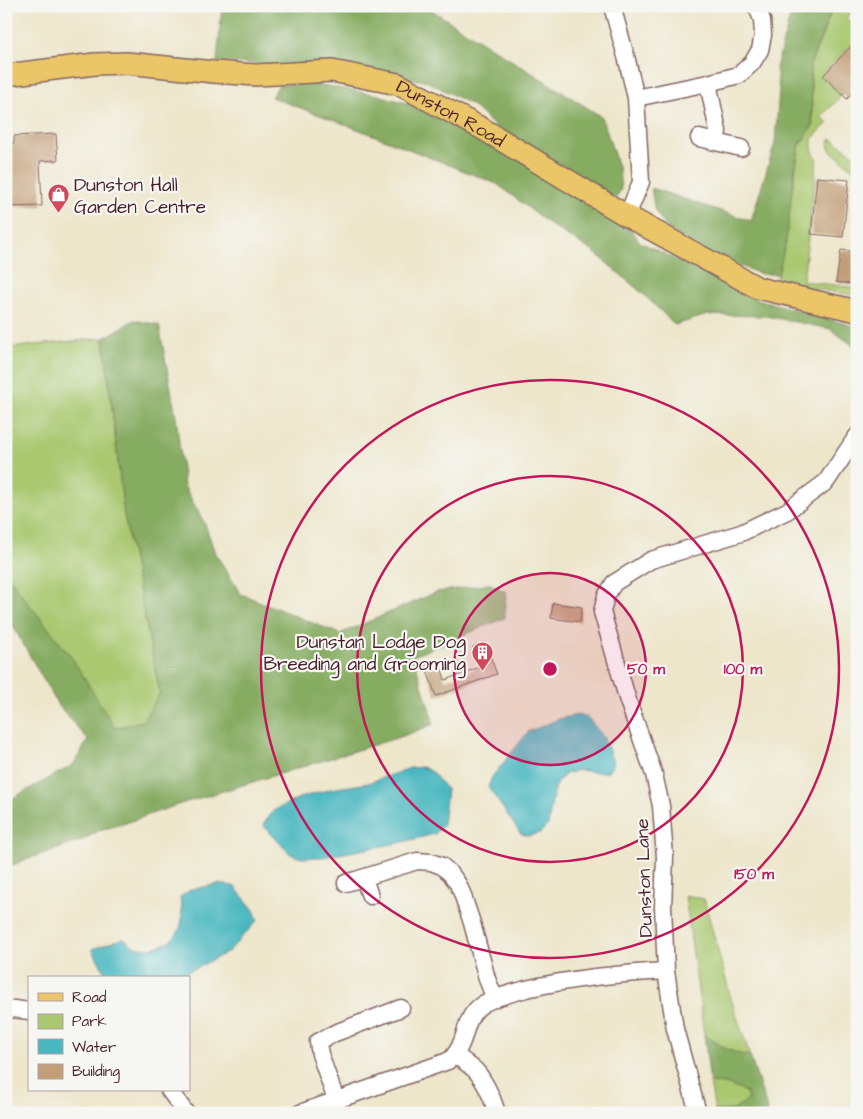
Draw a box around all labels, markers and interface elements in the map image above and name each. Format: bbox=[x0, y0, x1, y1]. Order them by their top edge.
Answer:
street label: Dunston Road bbox=[391, 74, 510, 155]
place label: Dunston Hall Garden Centre bbox=[74, 172, 206, 221]
shop icon: Dunston Hall Garden Centre bbox=[46, 183, 70, 214]
place label: Dunstan Lodge Dog Breeding and Grooming bbox=[263, 629, 466, 679]
building icon: Dunstan Lodge Dog Breeding and Grooming bbox=[470, 640, 494, 671]
text: 50 m bbox=[627, 659, 665, 680]
text: 100 m bbox=[724, 659, 763, 680]
centre of rings bbox=[541, 660, 559, 678]
street label: Dunston Lane bbox=[629, 818, 660, 938]
text: 150 m bbox=[734, 864, 774, 885]
legend bbox=[28, 976, 190, 1092]
text: Road bbox=[72, 987, 107, 1008]
text: Park bbox=[72, 1011, 107, 1032]
text: Water bbox=[72, 1037, 116, 1058]
text: Building bbox=[72, 1061, 120, 1083]

